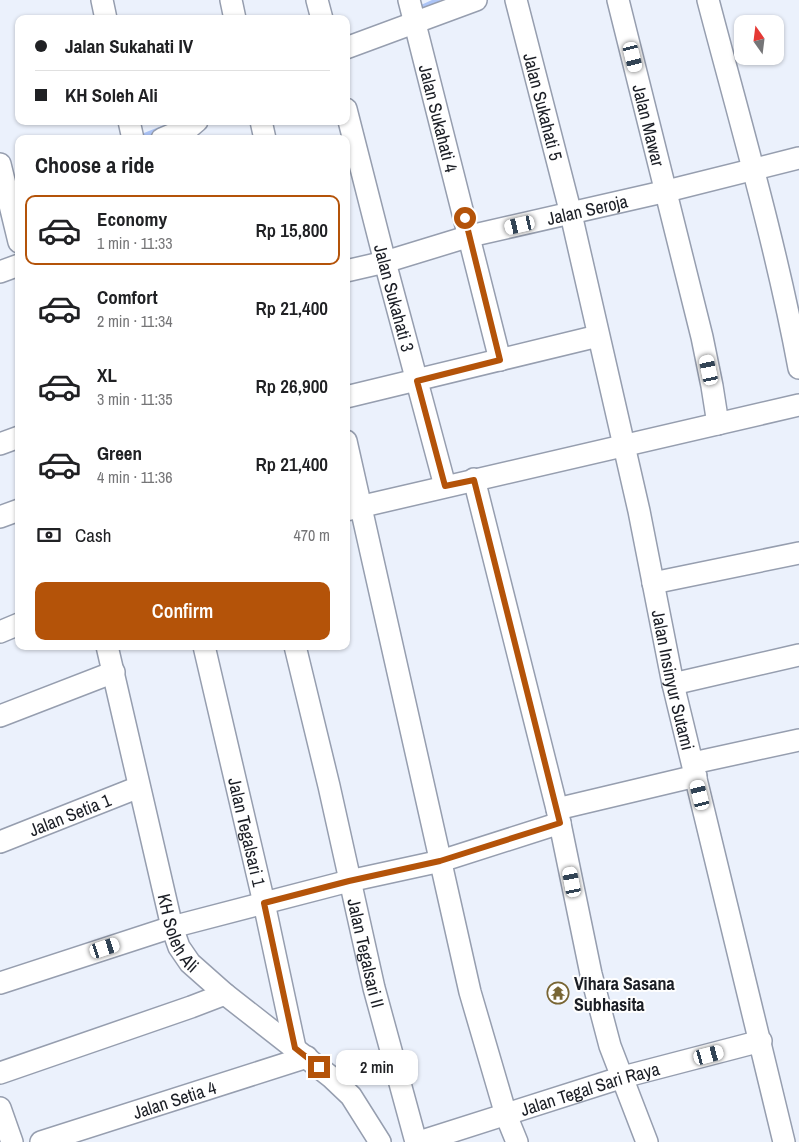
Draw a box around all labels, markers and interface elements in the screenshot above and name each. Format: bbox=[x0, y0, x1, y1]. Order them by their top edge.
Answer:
north arrow bbox=[734, 15, 784, 65]
map controls bbox=[734, 15, 784, 65]
text: Jalan Sukahati IV bbox=[65, 33, 193, 59]
car bbox=[622, 41, 643, 73]
street label: Jalan Sukahati 5 bbox=[518, 50, 569, 163]
street label: Jalan Sukahati 4 bbox=[413, 62, 465, 175]
text: KH Soleh Ali bbox=[65, 82, 158, 108]
street label: Jalan Mawar bbox=[627, 82, 671, 169]
text: Choose a ride bbox=[35, 150, 154, 180]
street label: Jalan Seroja bbox=[544, 188, 630, 231]
text: Economy bbox=[97, 206, 167, 232]
route start bbox=[454, 207, 476, 229]
icon: car bbox=[37, 208, 82, 253]
car bbox=[503, 214, 536, 236]
text: Rp 15,800 bbox=[256, 217, 328, 243]
text: 1 min · 11:33 bbox=[97, 232, 173, 254]
street label: Jalan Sukahati 3 bbox=[368, 242, 421, 354]
text: Comfort bbox=[97, 284, 158, 310]
icon: car bbox=[37, 286, 82, 331]
text: Rp 21,400 bbox=[256, 295, 328, 321]
text: 2 min · 11:34 bbox=[97, 310, 173, 332]
car bbox=[698, 354, 719, 386]
text: XL bbox=[97, 362, 117, 388]
icon: car bbox=[37, 364, 82, 409]
text: Rp 26,900 bbox=[256, 373, 328, 399]
text: 3 min · 11:35 bbox=[97, 388, 173, 410]
text: Green bbox=[97, 440, 142, 466]
icon: car bbox=[37, 442, 82, 487]
text: Rp 21,400 bbox=[256, 451, 328, 477]
text: 4 min · 11:36 bbox=[97, 466, 173, 488]
icon: cash bbox=[35, 521, 63, 549]
text: Cash bbox=[75, 522, 111, 548]
text: 470 m bbox=[294, 524, 330, 546]
button: Confirm bbox=[35, 582, 330, 640]
street label: Jalan Insinyur Sutami bbox=[646, 608, 701, 753]
street label: Jalan Tegalsari 1 bbox=[223, 775, 272, 890]
car bbox=[689, 779, 710, 811]
street label: Jalan Setia 1 bbox=[25, 787, 115, 842]
car bbox=[561, 866, 582, 898]
street label: KH Soleh Ali bbox=[152, 891, 205, 978]
street label: Jalan Tegalsari II bbox=[342, 896, 391, 1010]
car bbox=[88, 936, 121, 960]
place label: Vihara Sasana Subhasita bbox=[574, 971, 675, 1017]
temple icon: Vihara Sasana Subhasita bbox=[546, 981, 570, 1005]
car bbox=[692, 1044, 725, 1066]
callout: 2 min bbox=[336, 1050, 419, 1084]
route end bbox=[308, 1056, 330, 1078]
text: 2 min bbox=[360, 1056, 394, 1078]
street label: Jalan Tegal Sari Raya bbox=[517, 1056, 662, 1121]
street label: Jalan Setia 4 bbox=[129, 1074, 219, 1124]

